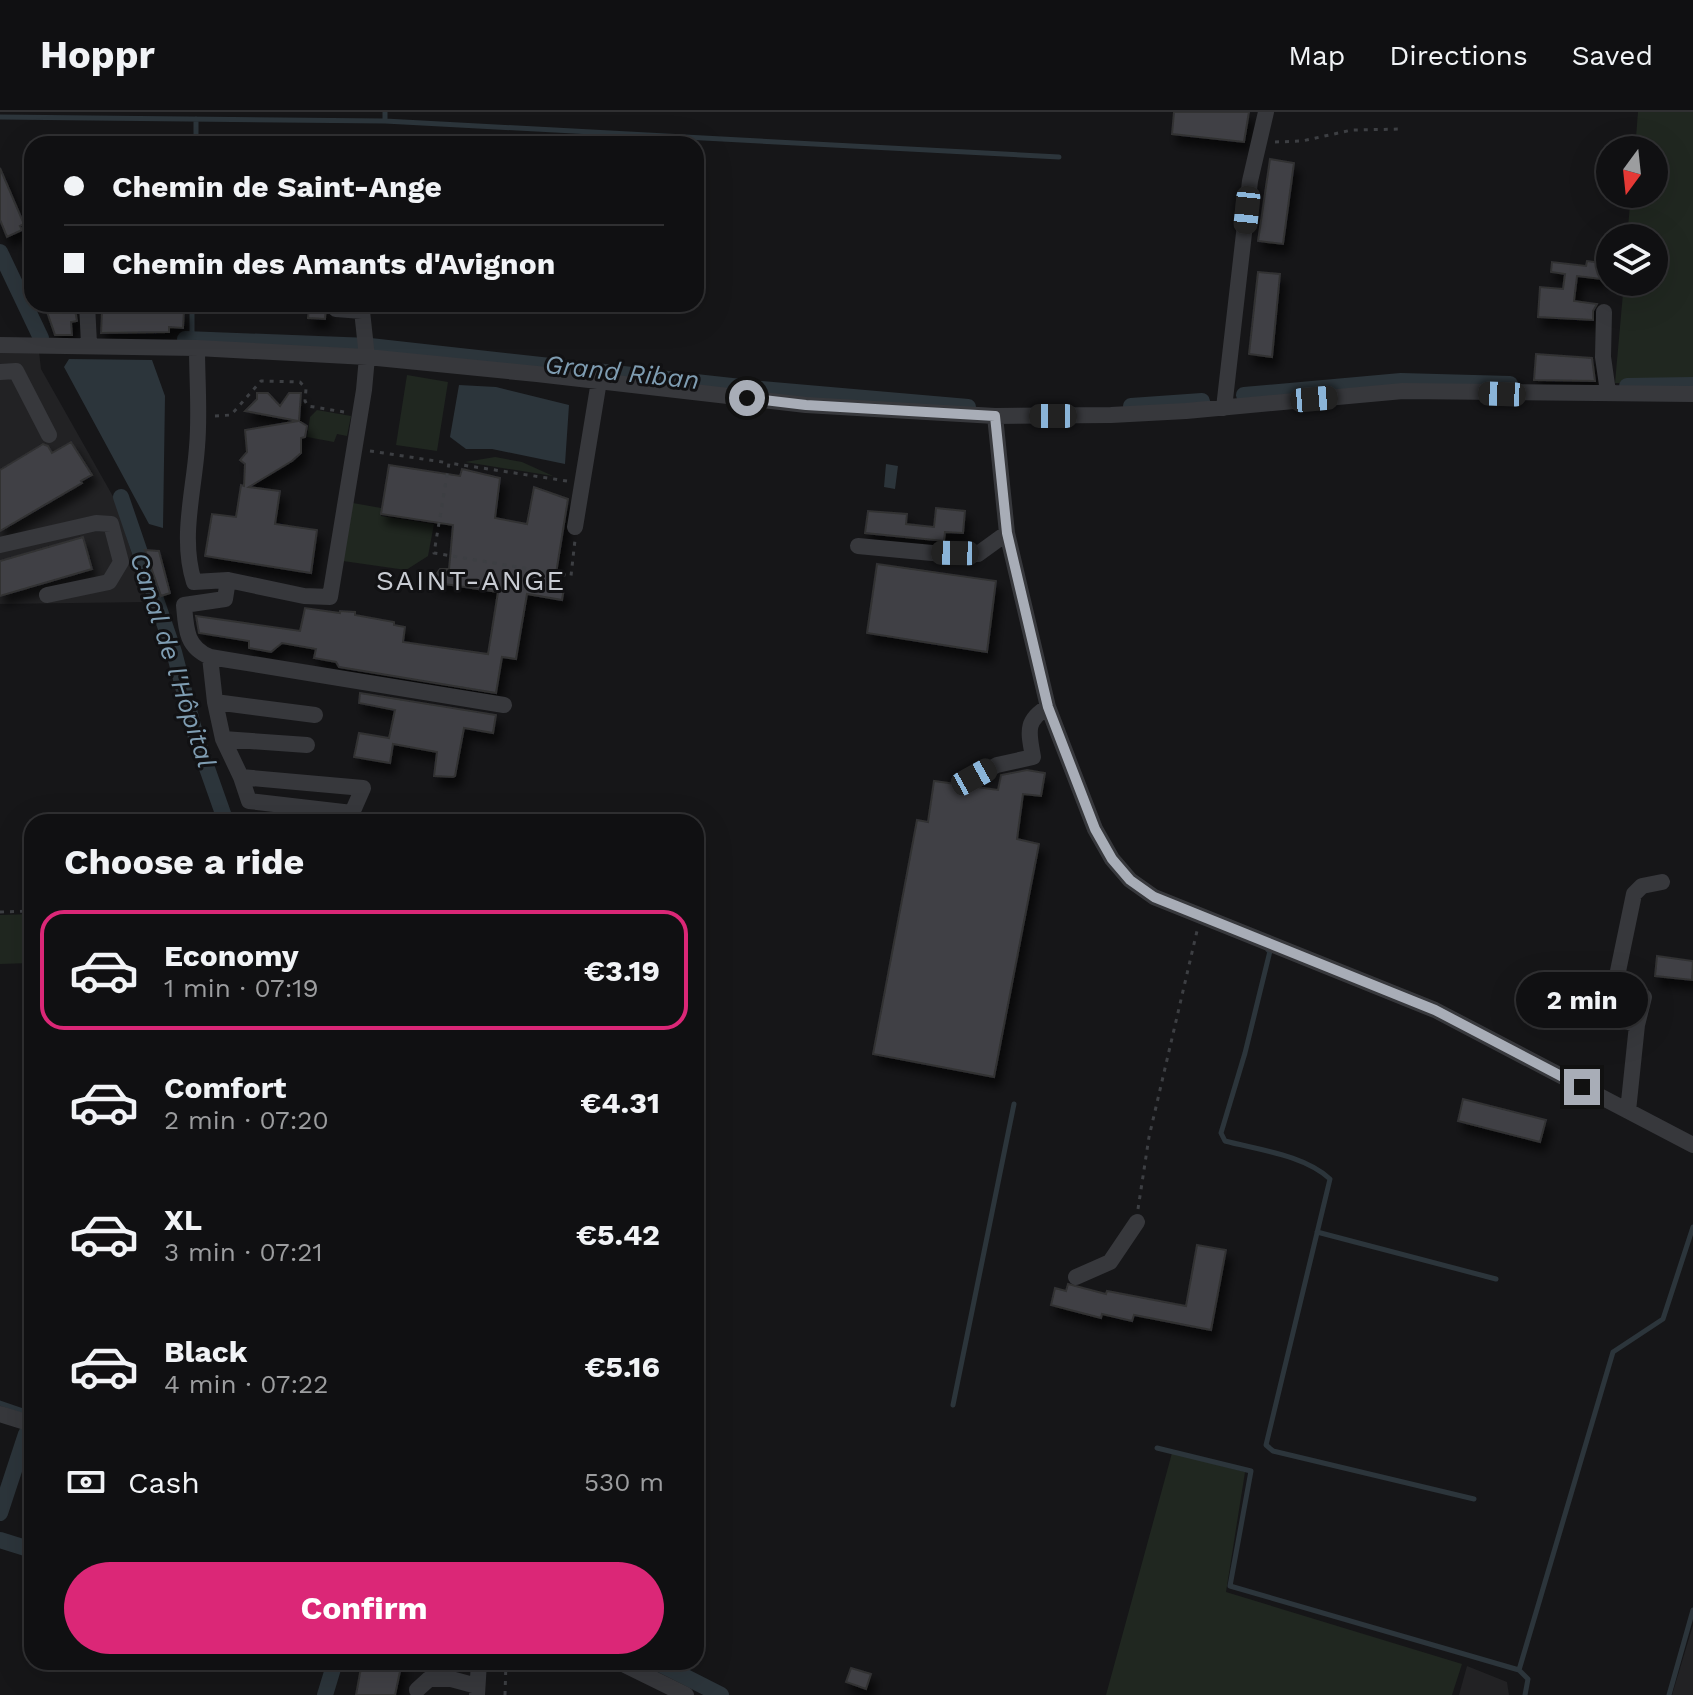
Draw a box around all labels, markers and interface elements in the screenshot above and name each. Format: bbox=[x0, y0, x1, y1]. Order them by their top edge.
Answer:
text: Hoppr bbox=[40, 33, 155, 77]
text: Map bbox=[1288, 39, 1345, 72]
text: Directions bbox=[1389, 39, 1528, 72]
text: Saved bbox=[1572, 39, 1653, 72]
north arrow bbox=[1596, 136, 1668, 208]
map controls bbox=[1596, 136, 1668, 296]
text: Chemin de Saint-Ange bbox=[112, 169, 442, 204]
car bbox=[1233, 185, 1261, 235]
button: layers bbox=[1596, 224, 1668, 296]
text: Chemin des Amants d'Avignon bbox=[112, 246, 555, 281]
water label: Grand Riban bbox=[543, 349, 701, 395]
route start bbox=[729, 380, 765, 416]
car bbox=[1478, 381, 1526, 407]
car bbox=[1289, 385, 1339, 413]
car bbox=[1029, 404, 1077, 428]
car bbox=[931, 541, 979, 565]
water label: Canal de l'Hôpital bbox=[124, 549, 222, 772]
district label: SAINT-ANGE bbox=[376, 564, 566, 597]
car bbox=[947, 755, 1001, 799]
text: Choose a ride bbox=[64, 841, 304, 883]
icon: car bbox=[68, 934, 140, 1006]
text: Economy bbox=[164, 938, 299, 973]
text: €3.19 bbox=[584, 953, 660, 988]
callout: 2 min bbox=[1516, 971, 1648, 1027]
text: 1 min · 07:19 bbox=[164, 973, 319, 1003]
text: 2 min bbox=[1546, 985, 1618, 1015]
icon: car bbox=[68, 1066, 140, 1138]
route end bbox=[1564, 1069, 1600, 1105]
text: Comfort bbox=[164, 1070, 286, 1105]
text: €4.31 bbox=[580, 1085, 660, 1120]
text: 2 min · 07:20 bbox=[164, 1105, 329, 1135]
icon: car bbox=[68, 1198, 140, 1270]
text: XL bbox=[164, 1202, 202, 1237]
text: €5.42 bbox=[576, 1217, 660, 1252]
text: 3 min · 07:21 bbox=[164, 1237, 323, 1267]
icon: car bbox=[68, 1330, 140, 1402]
text: Black bbox=[164, 1334, 248, 1369]
text: €5.16 bbox=[584, 1349, 660, 1384]
text: 4 min · 07:22 bbox=[164, 1369, 328, 1399]
icon: cash bbox=[64, 1460, 108, 1504]
text: Cash bbox=[128, 1465, 200, 1500]
text: 530 m bbox=[584, 1467, 664, 1497]
button: Confirm bbox=[64, 1562, 664, 1654]

